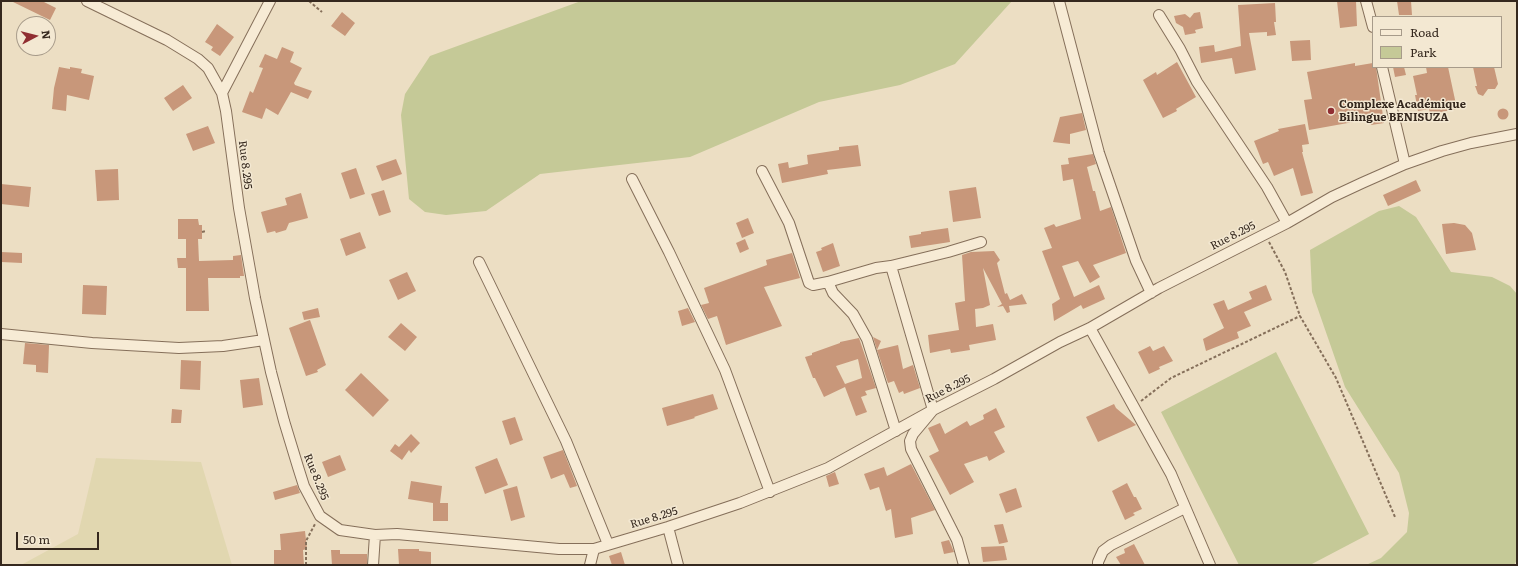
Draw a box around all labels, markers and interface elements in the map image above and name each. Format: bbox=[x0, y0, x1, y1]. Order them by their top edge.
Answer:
north arrow bbox=[16, 16, 56, 56]
legend bbox=[1372, 16, 1502, 68]
text: Road bbox=[1410, 23, 1439, 41]
text: N bbox=[38, 29, 55, 40]
text: Park bbox=[1410, 43, 1436, 61]
place label: Complexe Académique Bilingue BENISUZA bbox=[1339, 98, 1466, 124]
marker: Complexe Académique Bilingue BENISUZA bbox=[1326, 106, 1336, 116]
street label: Rue 8.295 bbox=[235, 140, 255, 190]
street label: Rue 8.295 bbox=[1208, 219, 1258, 253]
street label: Rue 8.295 bbox=[923, 372, 973, 406]
street label: Rue 8.295 bbox=[301, 452, 331, 502]
street label: Rue 8.295 bbox=[629, 505, 679, 531]
scale bar bbox=[18, 524, 101, 550]
text: 50 m bbox=[23, 530, 50, 548]

